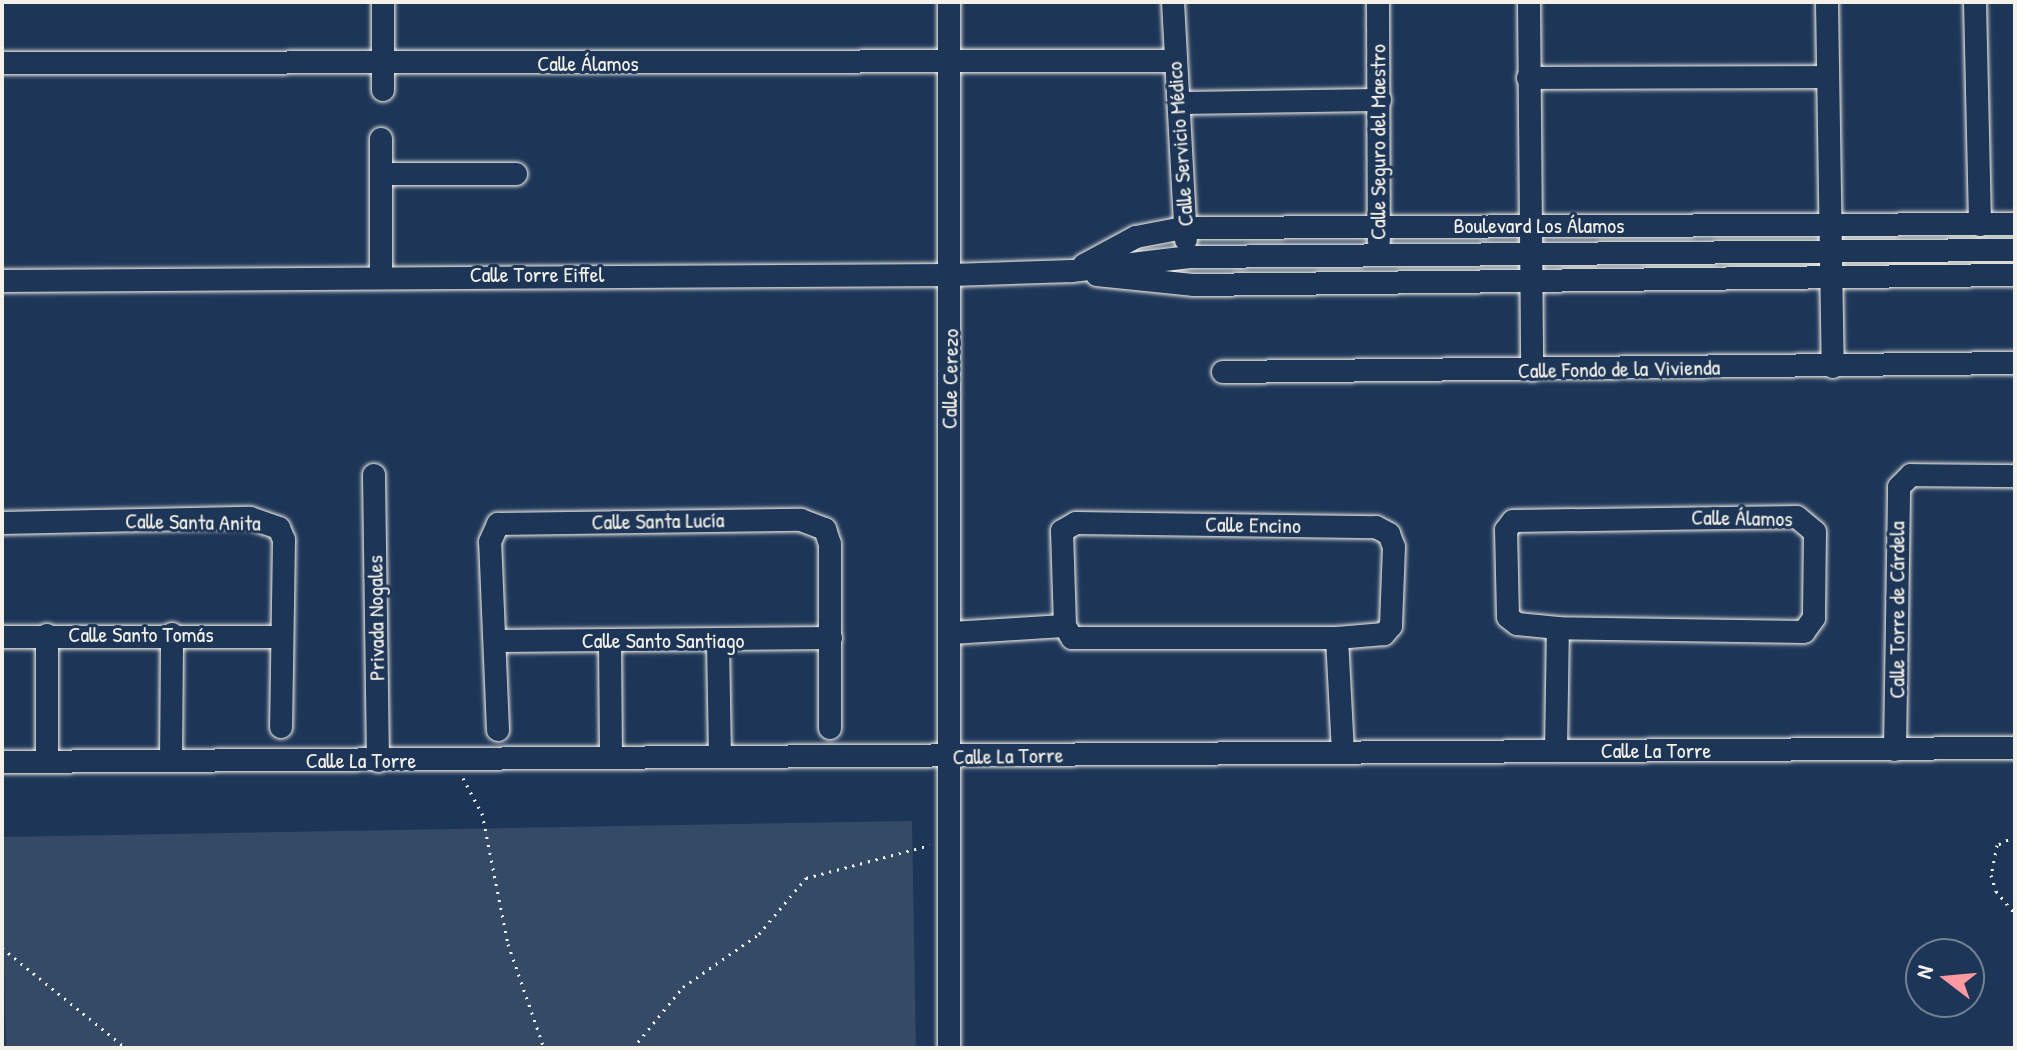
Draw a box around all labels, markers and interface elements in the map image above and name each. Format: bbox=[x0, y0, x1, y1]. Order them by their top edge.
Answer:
street label: Calle Seguro del Maestro bbox=[1365, 44, 1391, 240]
street label: Calle Álamos bbox=[537, 51, 639, 77]
street label: Calle Servicio Médico bbox=[1161, 61, 1199, 227]
street label: Boulevard Los Álamos bbox=[1453, 213, 1625, 239]
street label: Calle Torre Eiffel bbox=[470, 262, 604, 288]
street label: Calle Cerezo bbox=[936, 329, 964, 429]
street label: Calle Fondo de la Vivienda bbox=[1518, 354, 1720, 384]
street label: Calle Álamos bbox=[1691, 504, 1793, 532]
street label: Calle Santa Lucía bbox=[591, 507, 725, 535]
street label: Calle Santa Anita bbox=[125, 508, 261, 536]
street label: Calle Encino bbox=[1205, 511, 1301, 539]
street label: Calle Torre de Cárdela bbox=[1884, 521, 1910, 699]
street label: Privada Nogales bbox=[362, 555, 390, 681]
street label: Calle Santo Tomás bbox=[68, 622, 214, 648]
street label: Calle Santo Santiago bbox=[582, 628, 744, 654]
street label: Calle La Torre bbox=[1601, 738, 1711, 764]
street label: Calle La Torre bbox=[952, 742, 1064, 770]
street label: Calle La Torre bbox=[306, 748, 416, 774]
north arrow bbox=[1905, 938, 1985, 1018]
text: N bbox=[1908, 962, 1940, 982]

